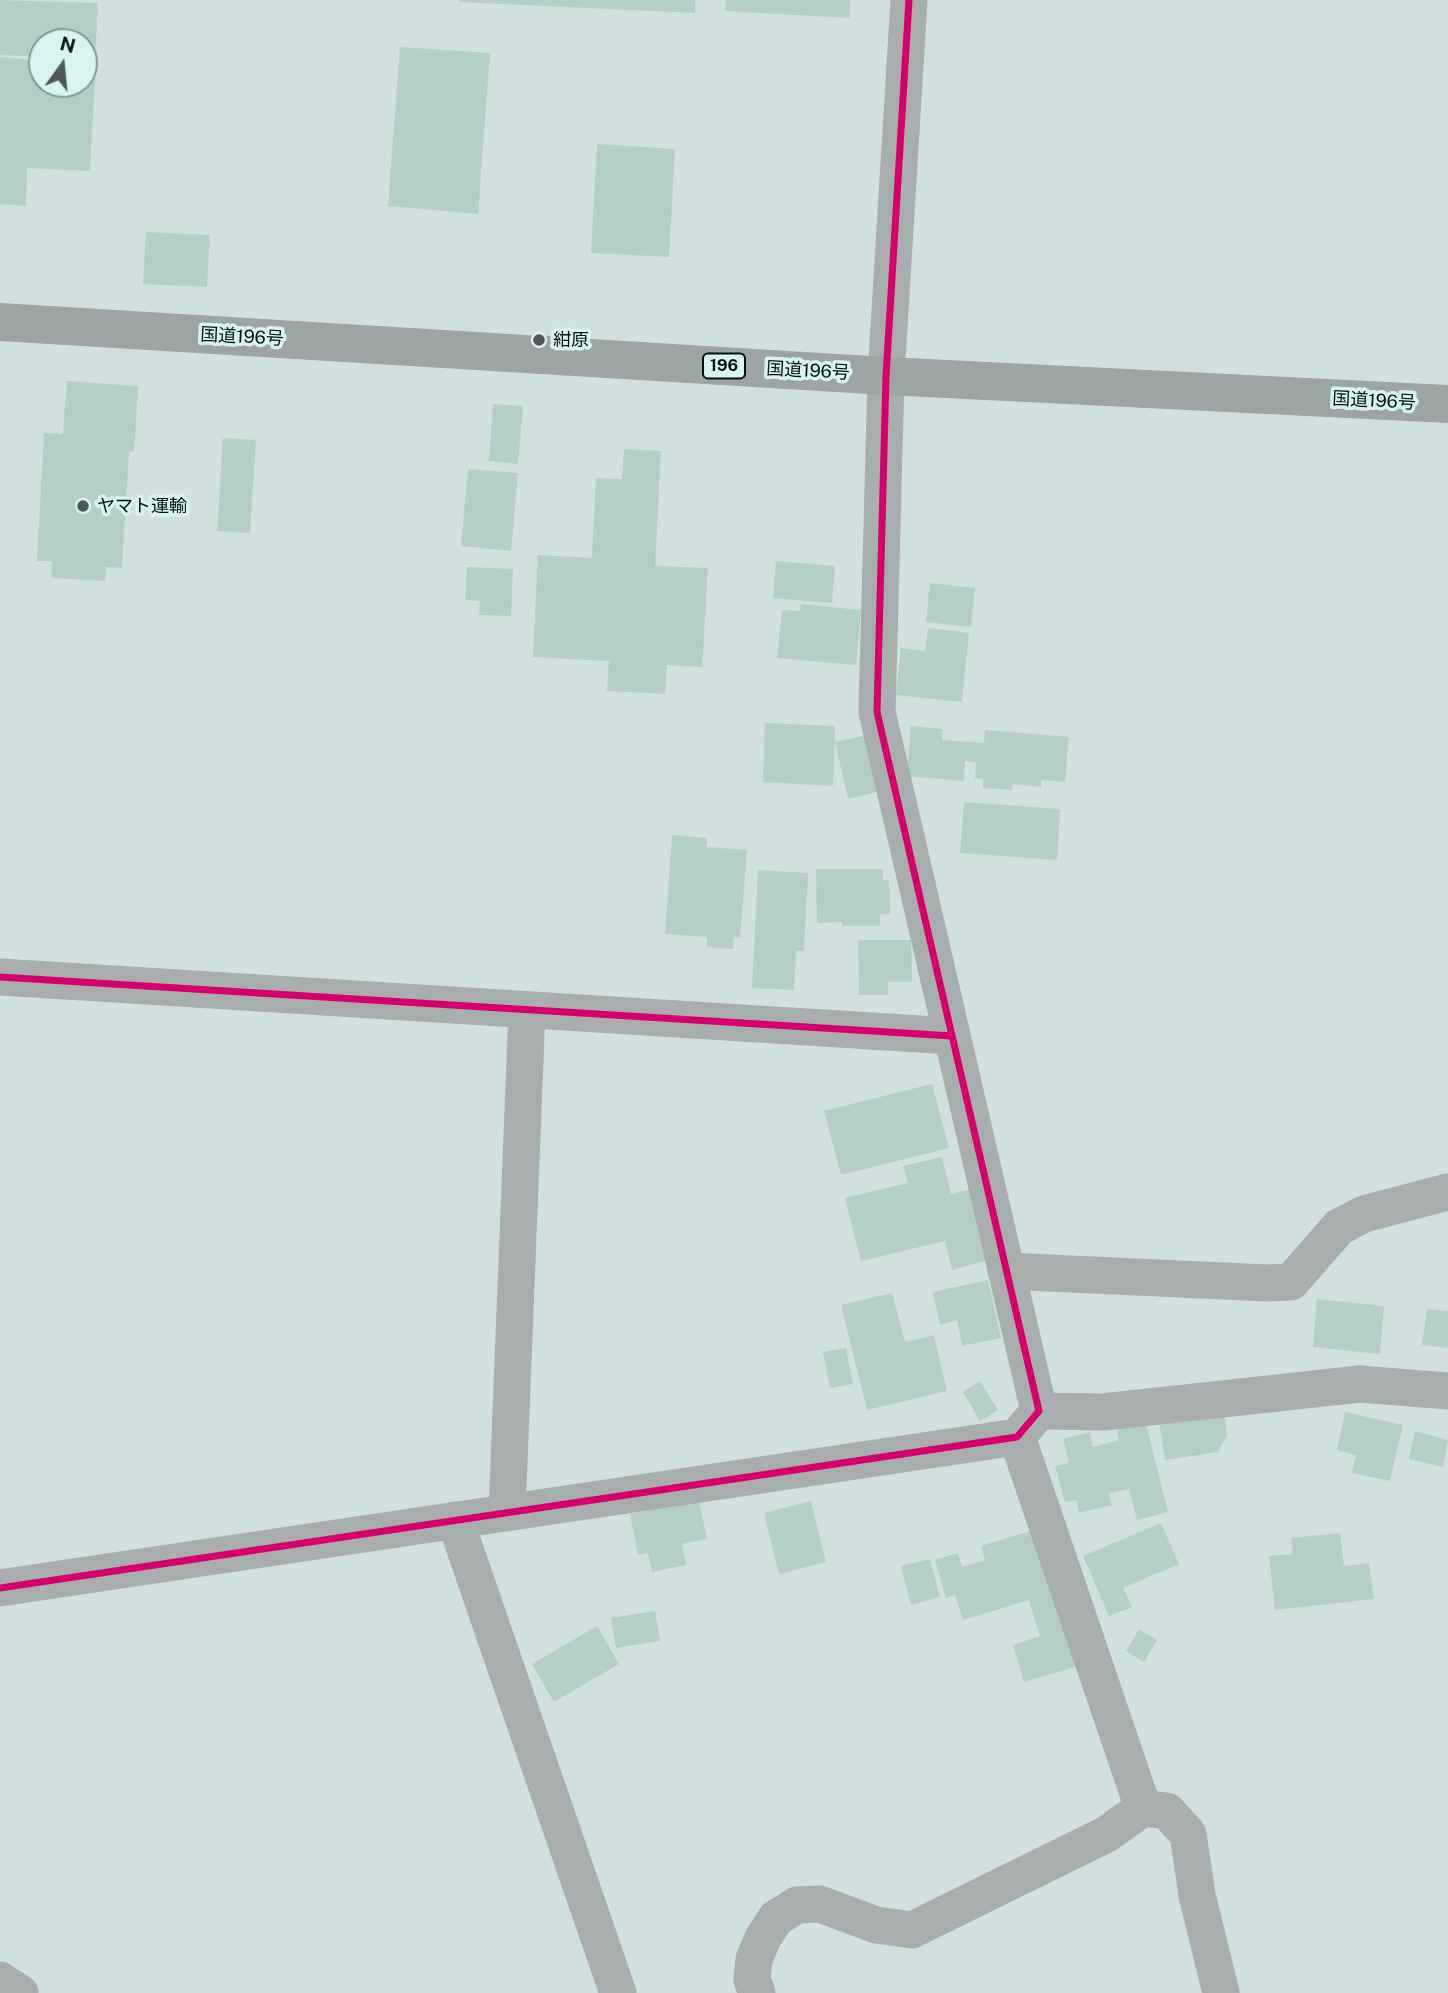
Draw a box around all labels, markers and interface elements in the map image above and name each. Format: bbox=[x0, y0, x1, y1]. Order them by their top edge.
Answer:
north arrow bbox=[28, 28, 98, 98]
text: N bbox=[58, 32, 78, 57]
street label: 国道196号 bbox=[200, 324, 284, 350]
place label: 紺原 bbox=[553, 329, 589, 351]
marker: 紺原 bbox=[531, 332, 547, 348]
road number: 196 bbox=[703, 354, 745, 378]
street label: 国道196号 bbox=[766, 358, 850, 384]
street label: 国道196号 bbox=[1332, 388, 1416, 414]
place label: ヤマト運輸 bbox=[97, 495, 187, 517]
marker: ヤマト運輸 bbox=[75, 498, 91, 514]

